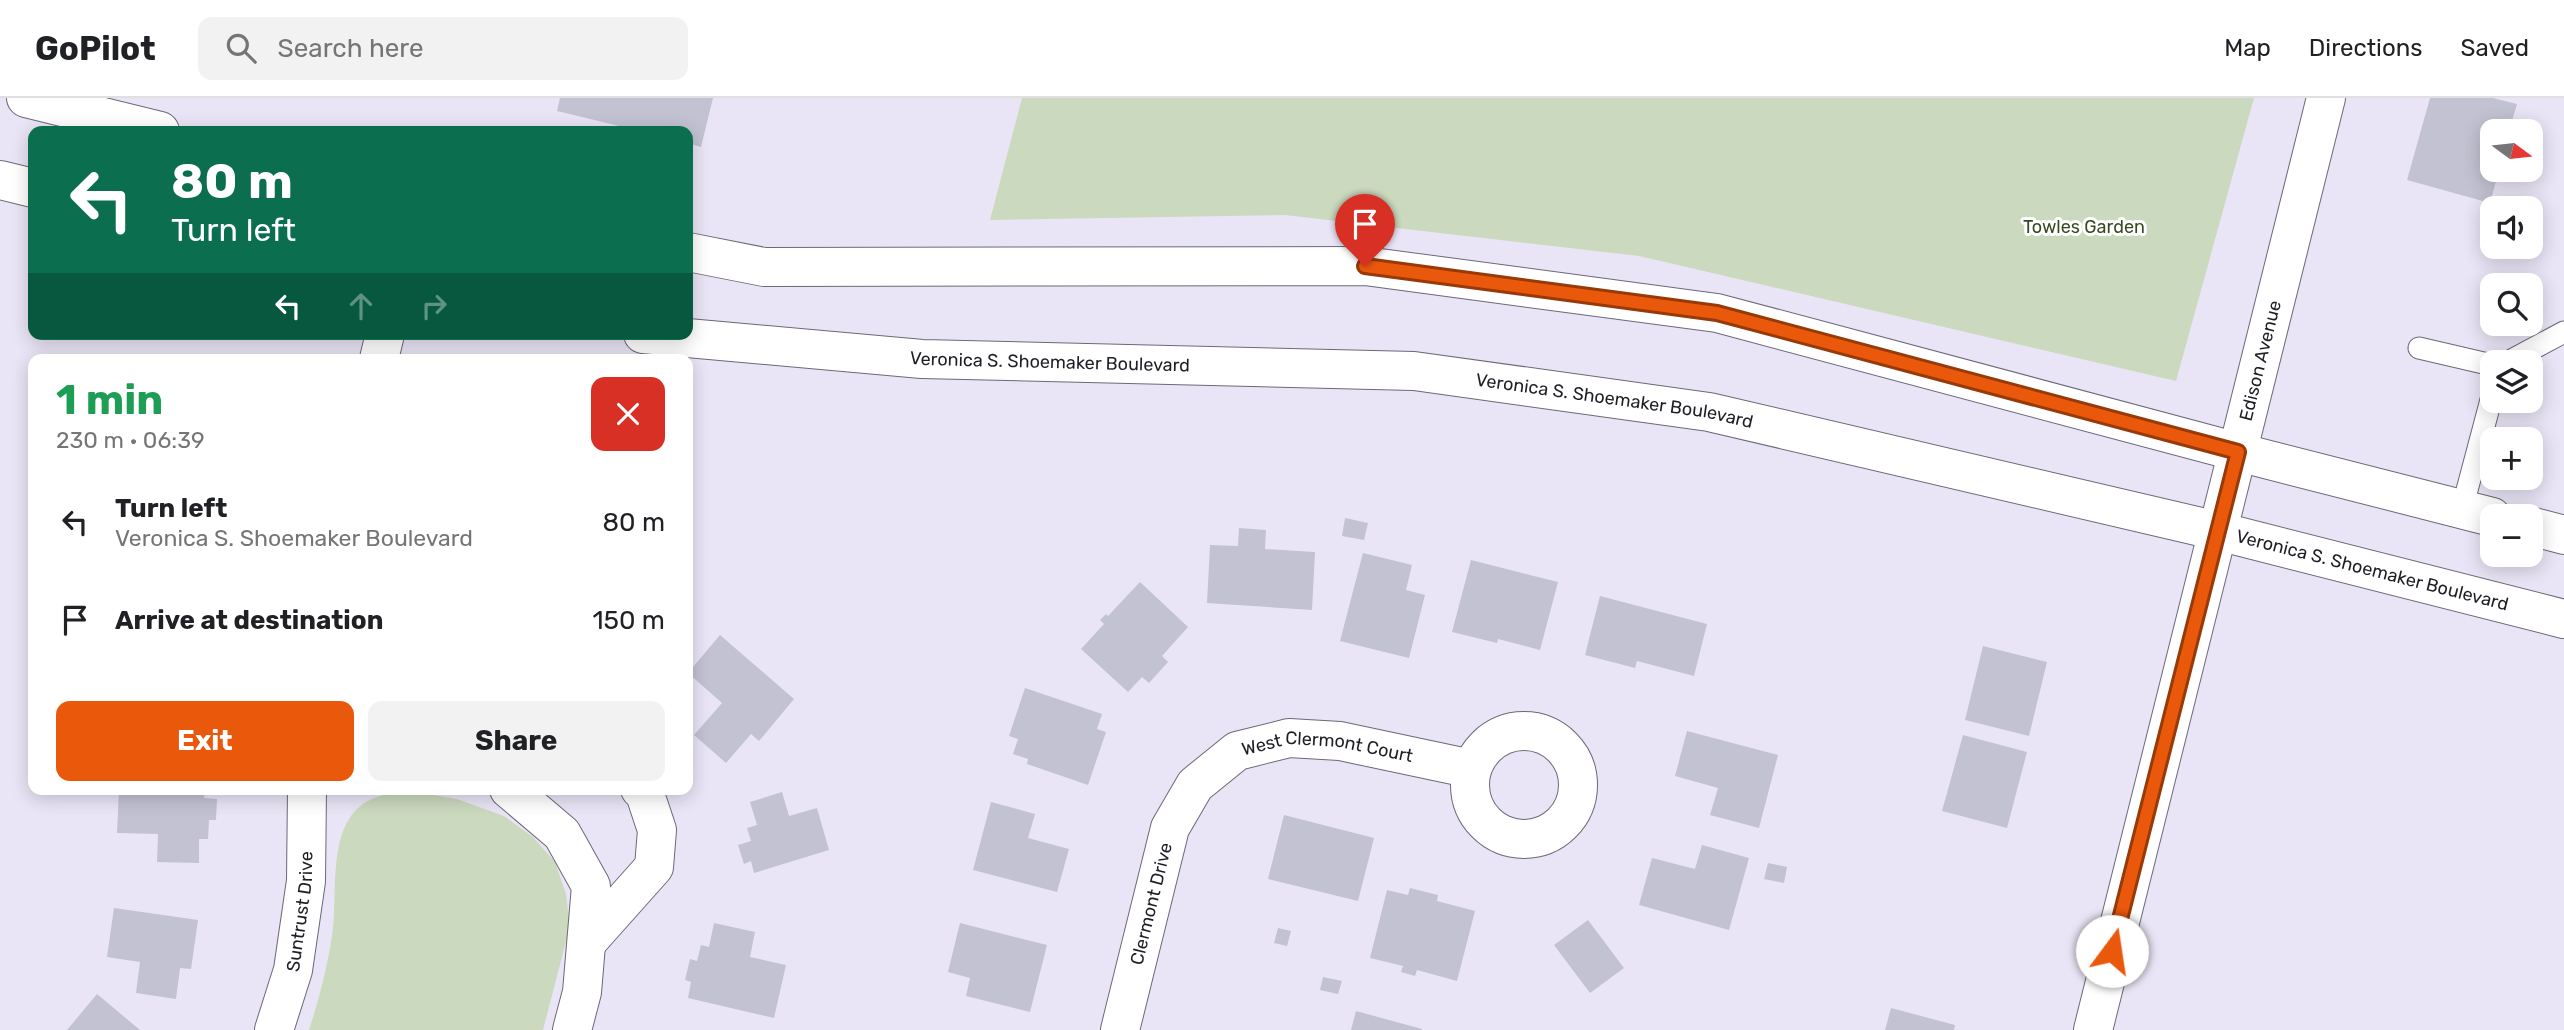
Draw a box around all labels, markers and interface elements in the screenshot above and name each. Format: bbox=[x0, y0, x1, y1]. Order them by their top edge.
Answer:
search box bbox=[198, 17, 688, 80]
text: GoPilot bbox=[35, 29, 156, 68]
icon: search bbox=[222, 29, 260, 67]
text: Search here bbox=[278, 33, 423, 64]
text: Map bbox=[2224, 34, 2271, 62]
text: Directions bbox=[2309, 34, 2422, 62]
text: Saved bbox=[2460, 34, 2529, 62]
north arrow bbox=[2480, 119, 2543, 182]
map controls bbox=[2480, 119, 2543, 567]
text: 80 m bbox=[171, 152, 293, 210]
icon: left bbox=[56, 154, 147, 245]
pin bbox=[1335, 194, 1395, 266]
button: sound bbox=[2480, 196, 2543, 259]
icon: arrive bbox=[1346, 205, 1384, 243]
text: Turn left bbox=[171, 211, 296, 249]
park label: Towles Garden bbox=[2023, 216, 2145, 238]
button: search bbox=[2480, 273, 2543, 336]
icon: left bbox=[269, 287, 307, 325]
icon: ahead bbox=[342, 287, 380, 325]
icon: right bbox=[415, 287, 453, 325]
street label: Edison Avenue bbox=[2235, 298, 2286, 423]
street label: Veronica S. Shoemaker Boulevard bbox=[909, 347, 1190, 377]
button: layers bbox=[2480, 350, 2543, 413]
street label: Veronica S. Shoemaker Boulevard bbox=[1474, 369, 1755, 433]
text: 1 min bbox=[56, 375, 163, 425]
button: close bbox=[591, 377, 665, 451]
text: 230 m · 06:39 bbox=[56, 426, 205, 454]
button: + bbox=[2480, 427, 2543, 490]
text: Turn left bbox=[115, 493, 227, 524]
icon: left bbox=[56, 503, 94, 541]
button: − bbox=[2480, 504, 2543, 567]
text: 80 m bbox=[602, 507, 665, 538]
text: Veronica S. Shoemaker Boulevard bbox=[115, 524, 473, 552]
street label: Veronica S. Shoemaker Boulevard bbox=[2234, 525, 2511, 615]
icon: arrive bbox=[56, 601, 94, 639]
text: Arrive at destination bbox=[115, 605, 383, 636]
text: 150 m bbox=[592, 605, 665, 636]
button: Exit bbox=[56, 701, 354, 781]
button: Share bbox=[368, 701, 665, 781]
street label: West Clermont Court bbox=[1239, 727, 1415, 767]
street label: Clermont Drive bbox=[1126, 840, 1177, 967]
street label: Suntrust Drive bbox=[282, 851, 317, 973]
position arrow bbox=[2075, 914, 2149, 988]

